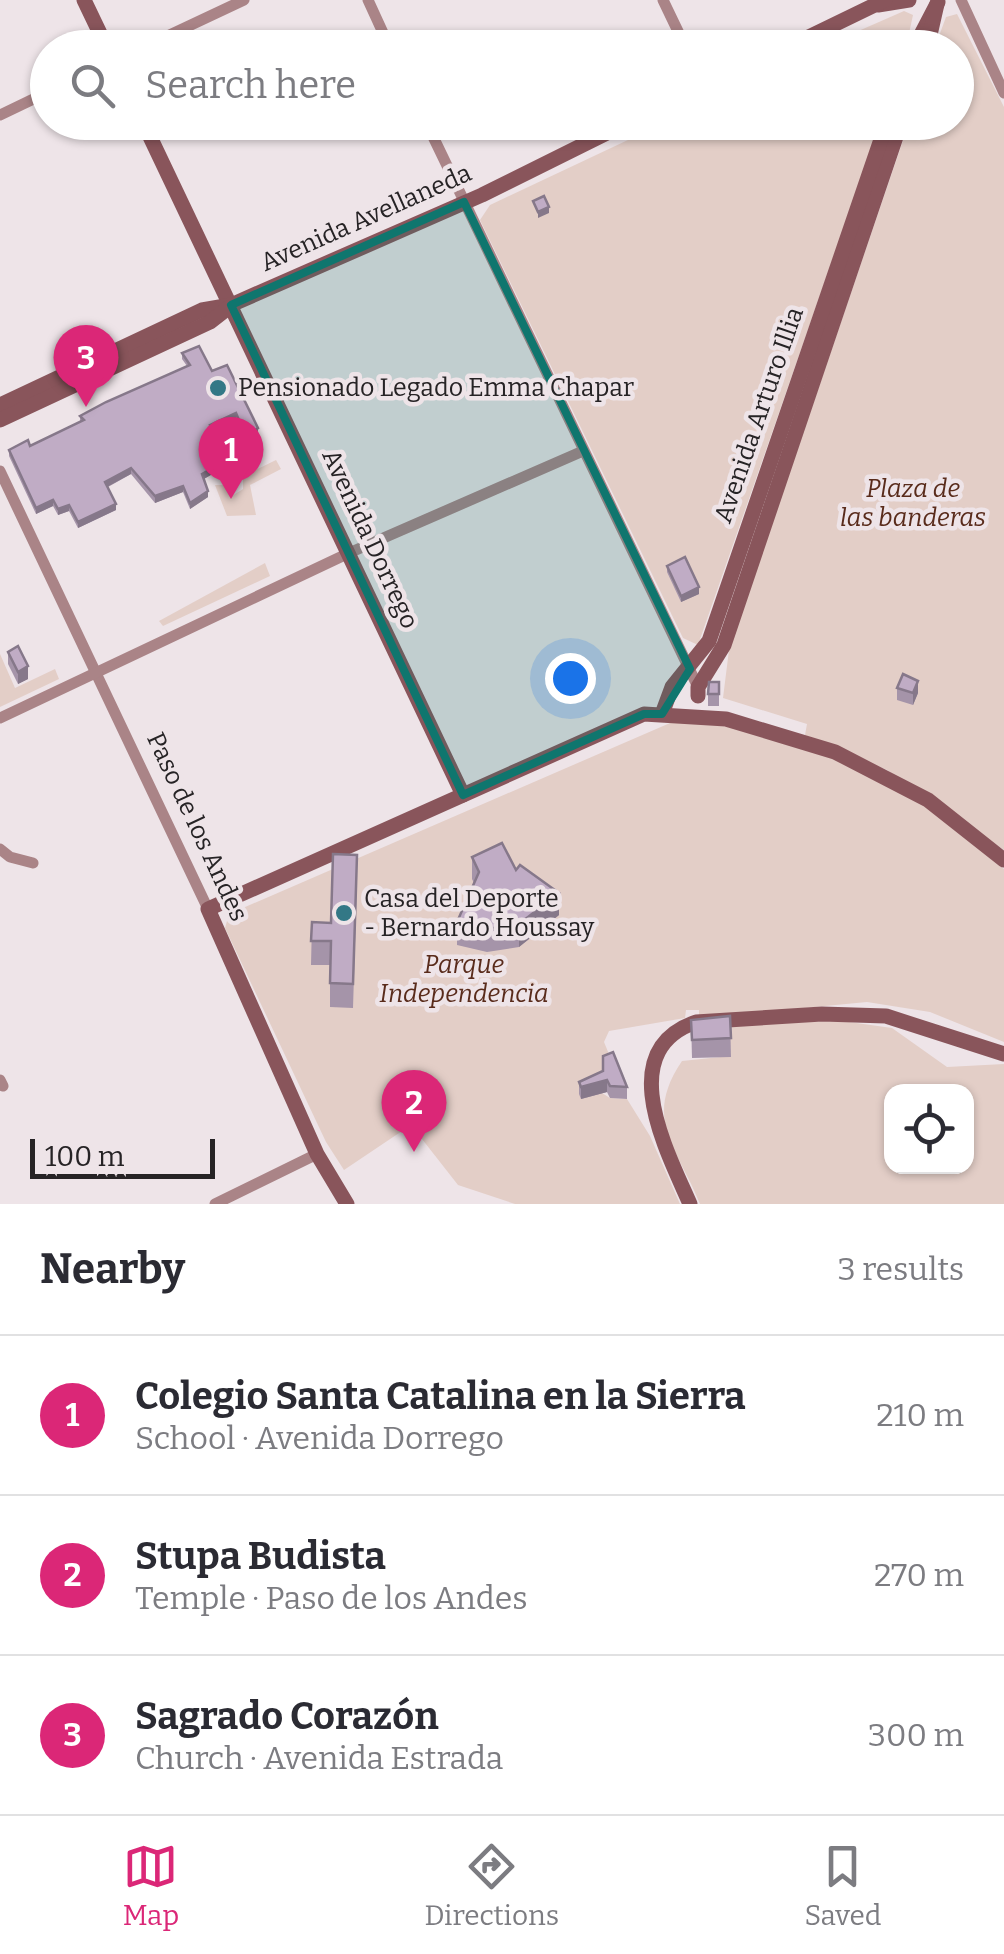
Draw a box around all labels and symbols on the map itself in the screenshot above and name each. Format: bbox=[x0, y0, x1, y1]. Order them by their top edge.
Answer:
street label: Avenida Avellaneda bbox=[256, 158, 476, 278]
street label: Avenida Arturo Illia bbox=[708, 303, 810, 527]
pin: 3 bbox=[54, 324, 118, 407]
place label: Pensionado Legado Emma Chapar bbox=[238, 373, 634, 403]
marker: Pensionado Legado Emma Chapar bbox=[207, 377, 229, 399]
pin: 1 bbox=[198, 416, 264, 499]
street label: Avenida Dorrego bbox=[315, 445, 425, 633]
park label: Plaza de las banderas bbox=[840, 474, 986, 533]
your location bbox=[545, 653, 596, 704]
street label: Paso de los Andes bbox=[140, 728, 254, 926]
place label: Casa del Deporte - Bernardo Houssay bbox=[364, 884, 595, 943]
marker: Casa del Deporte - Bernardo Houssay bbox=[333, 902, 355, 924]
park label: Parque Independencia bbox=[379, 950, 549, 1009]
pin: 2 bbox=[382, 1070, 446, 1152]
scale bar bbox=[30, 1134, 215, 1178]

